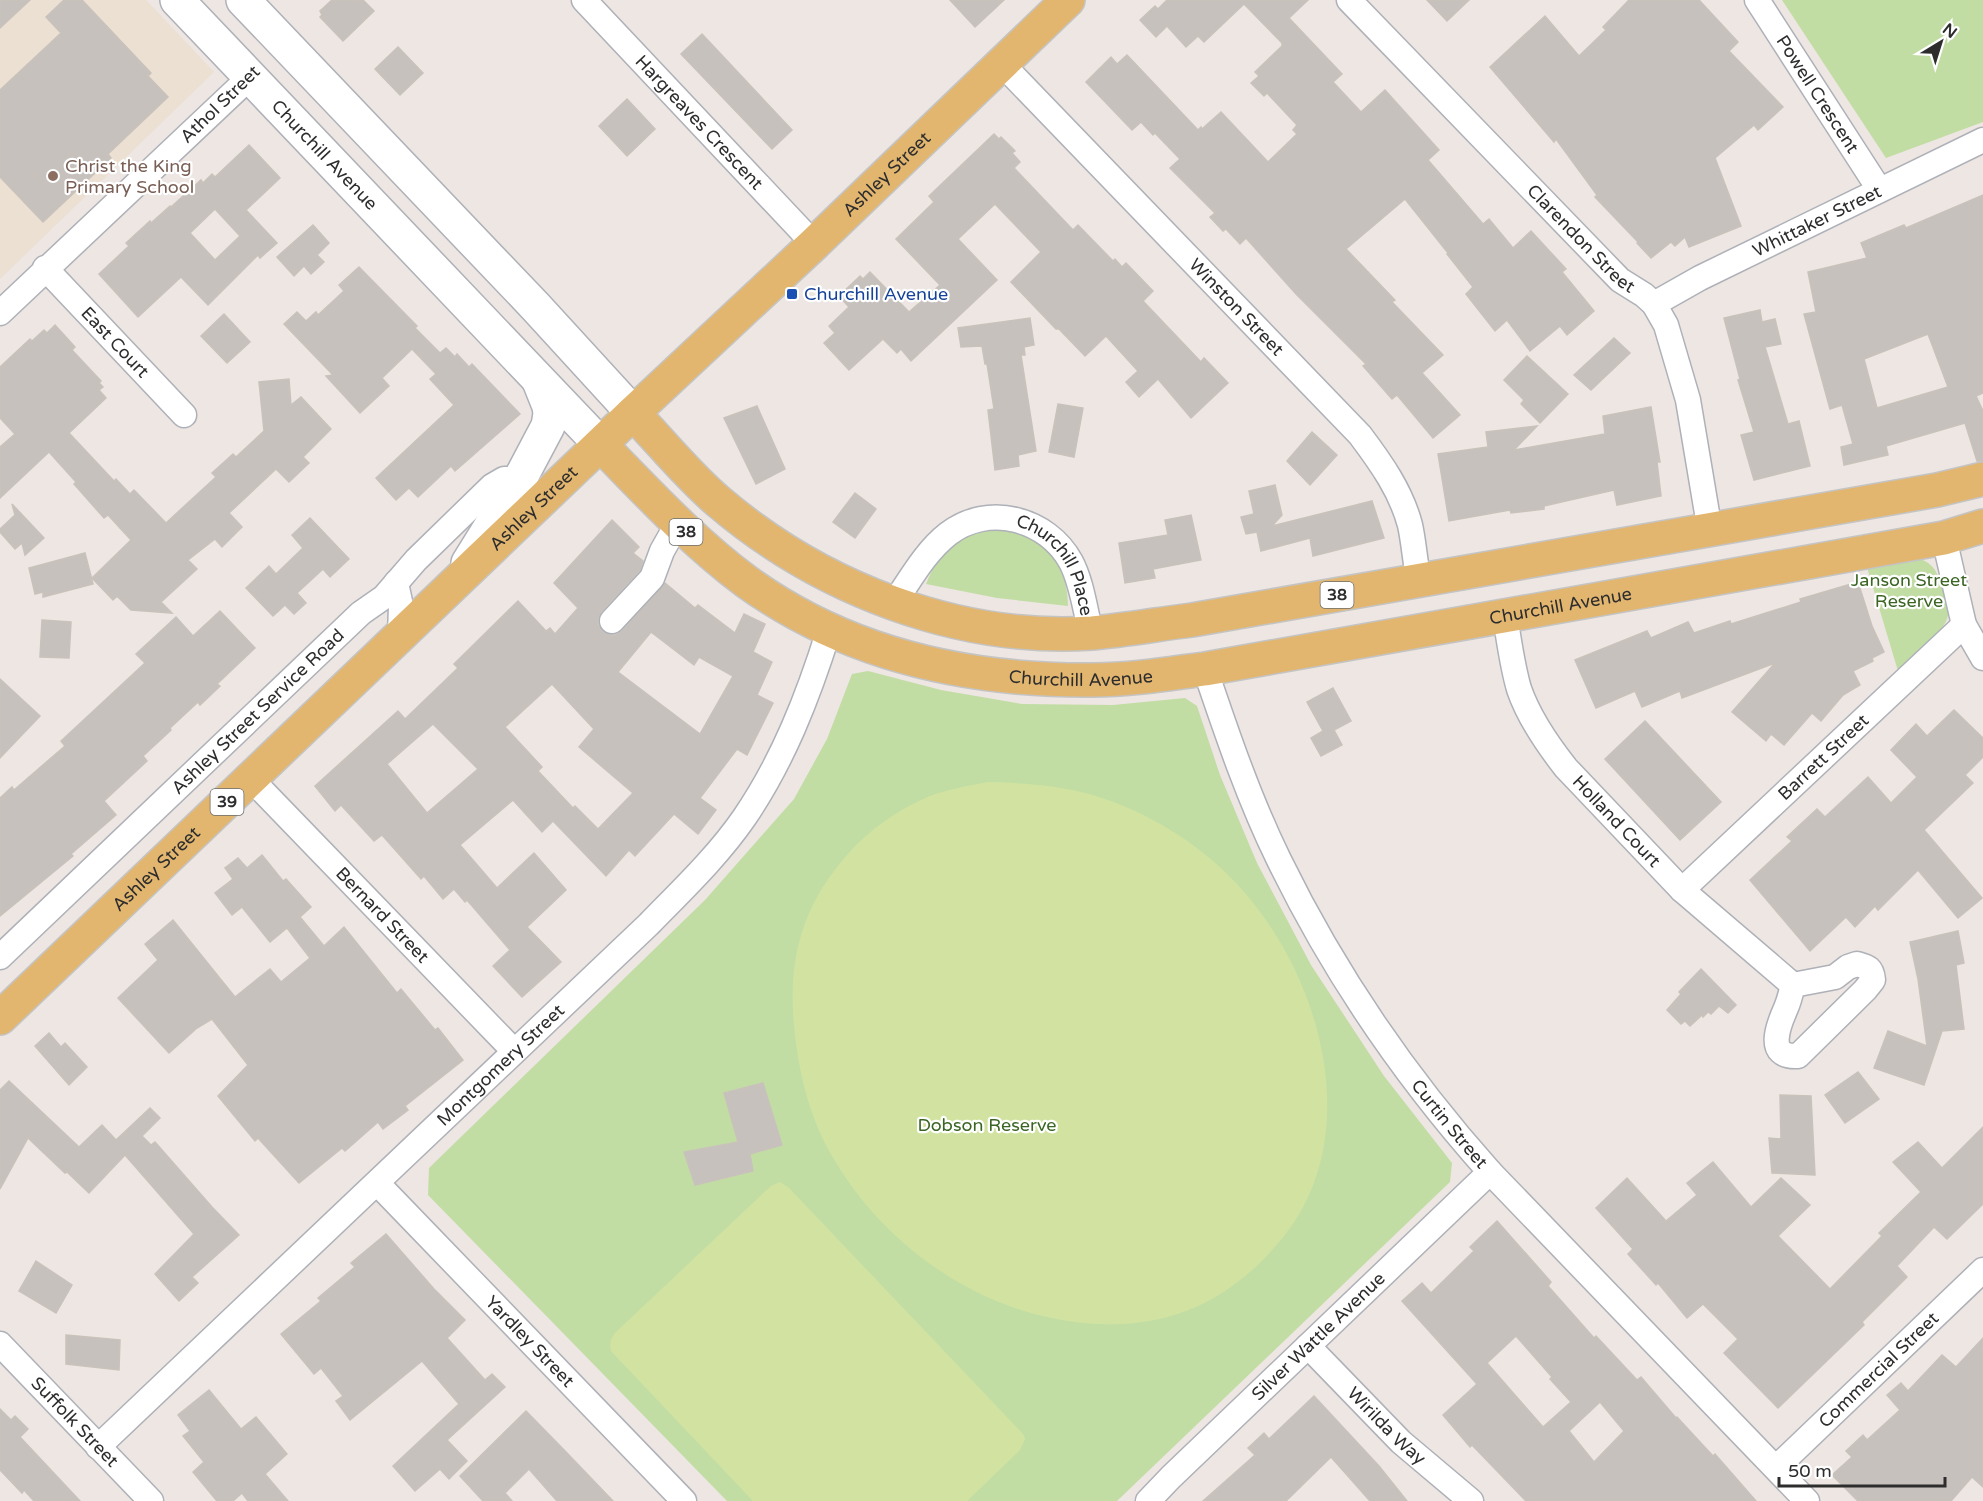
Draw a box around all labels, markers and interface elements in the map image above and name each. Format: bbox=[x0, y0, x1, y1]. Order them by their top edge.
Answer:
north arrow bbox=[1911, 12, 1971, 72]
text: N bbox=[1938, 19, 1961, 43]
street label: Powell Crescent bbox=[1772, 31, 1864, 157]
street label: Hargreaves Crescent bbox=[631, 50, 768, 194]
street label: Athol Street bbox=[176, 60, 265, 147]
street label: Churchill Avenue bbox=[267, 95, 382, 215]
street label: Ashley Street bbox=[838, 127, 935, 221]
place label: Christ the King Primary School bbox=[65, 155, 194, 198]
marker: Christ the King Primary School bbox=[46, 169, 60, 183]
street label: Clarendon Street bbox=[1522, 180, 1639, 298]
street label: Whittaker Street bbox=[1749, 180, 1885, 262]
street label: Winston Street bbox=[1184, 254, 1288, 360]
place label: Churchill Avenue bbox=[804, 283, 948, 305]
marker: Churchill Avenue bbox=[785, 287, 799, 301]
street label: East Court bbox=[76, 302, 154, 382]
street label: Ashley Street bbox=[485, 461, 582, 555]
street label: Churchill Place bbox=[1014, 510, 1098, 618]
road number: 38 bbox=[670, 519, 702, 545]
park label: Janson Street Reserve bbox=[1851, 569, 1967, 612]
road number: 38 bbox=[1320, 582, 1354, 608]
street label: Churchill Avenue bbox=[1488, 583, 1633, 629]
street label: Ashley Street Service Road bbox=[167, 624, 349, 799]
street label: Churchill Avenue bbox=[1008, 665, 1154, 691]
street label: Barrett Street bbox=[1773, 709, 1873, 805]
street label: Holland Court bbox=[1568, 771, 1665, 872]
road number: 39 bbox=[210, 789, 244, 815]
street label: Ashley Street bbox=[108, 822, 205, 916]
street label: Bernard Street bbox=[331, 862, 434, 967]
street label: Montgomery Street bbox=[432, 999, 569, 1131]
street label: Curtin Street bbox=[1407, 1075, 1493, 1173]
park label: Dobson Reserve bbox=[917, 1114, 1057, 1136]
street label: Silver Wattle Avenue bbox=[1247, 1267, 1390, 1405]
street label: Yardley Street bbox=[481, 1291, 579, 1392]
street label: Commercial Street bbox=[1814, 1307, 1943, 1432]
street label: Suffolk Street bbox=[26, 1372, 123, 1472]
street label: Wirilda Way bbox=[1343, 1382, 1431, 1469]
scale bar bbox=[1779, 1450, 1946, 1488]
text: 50 m bbox=[1788, 1460, 1832, 1482]

